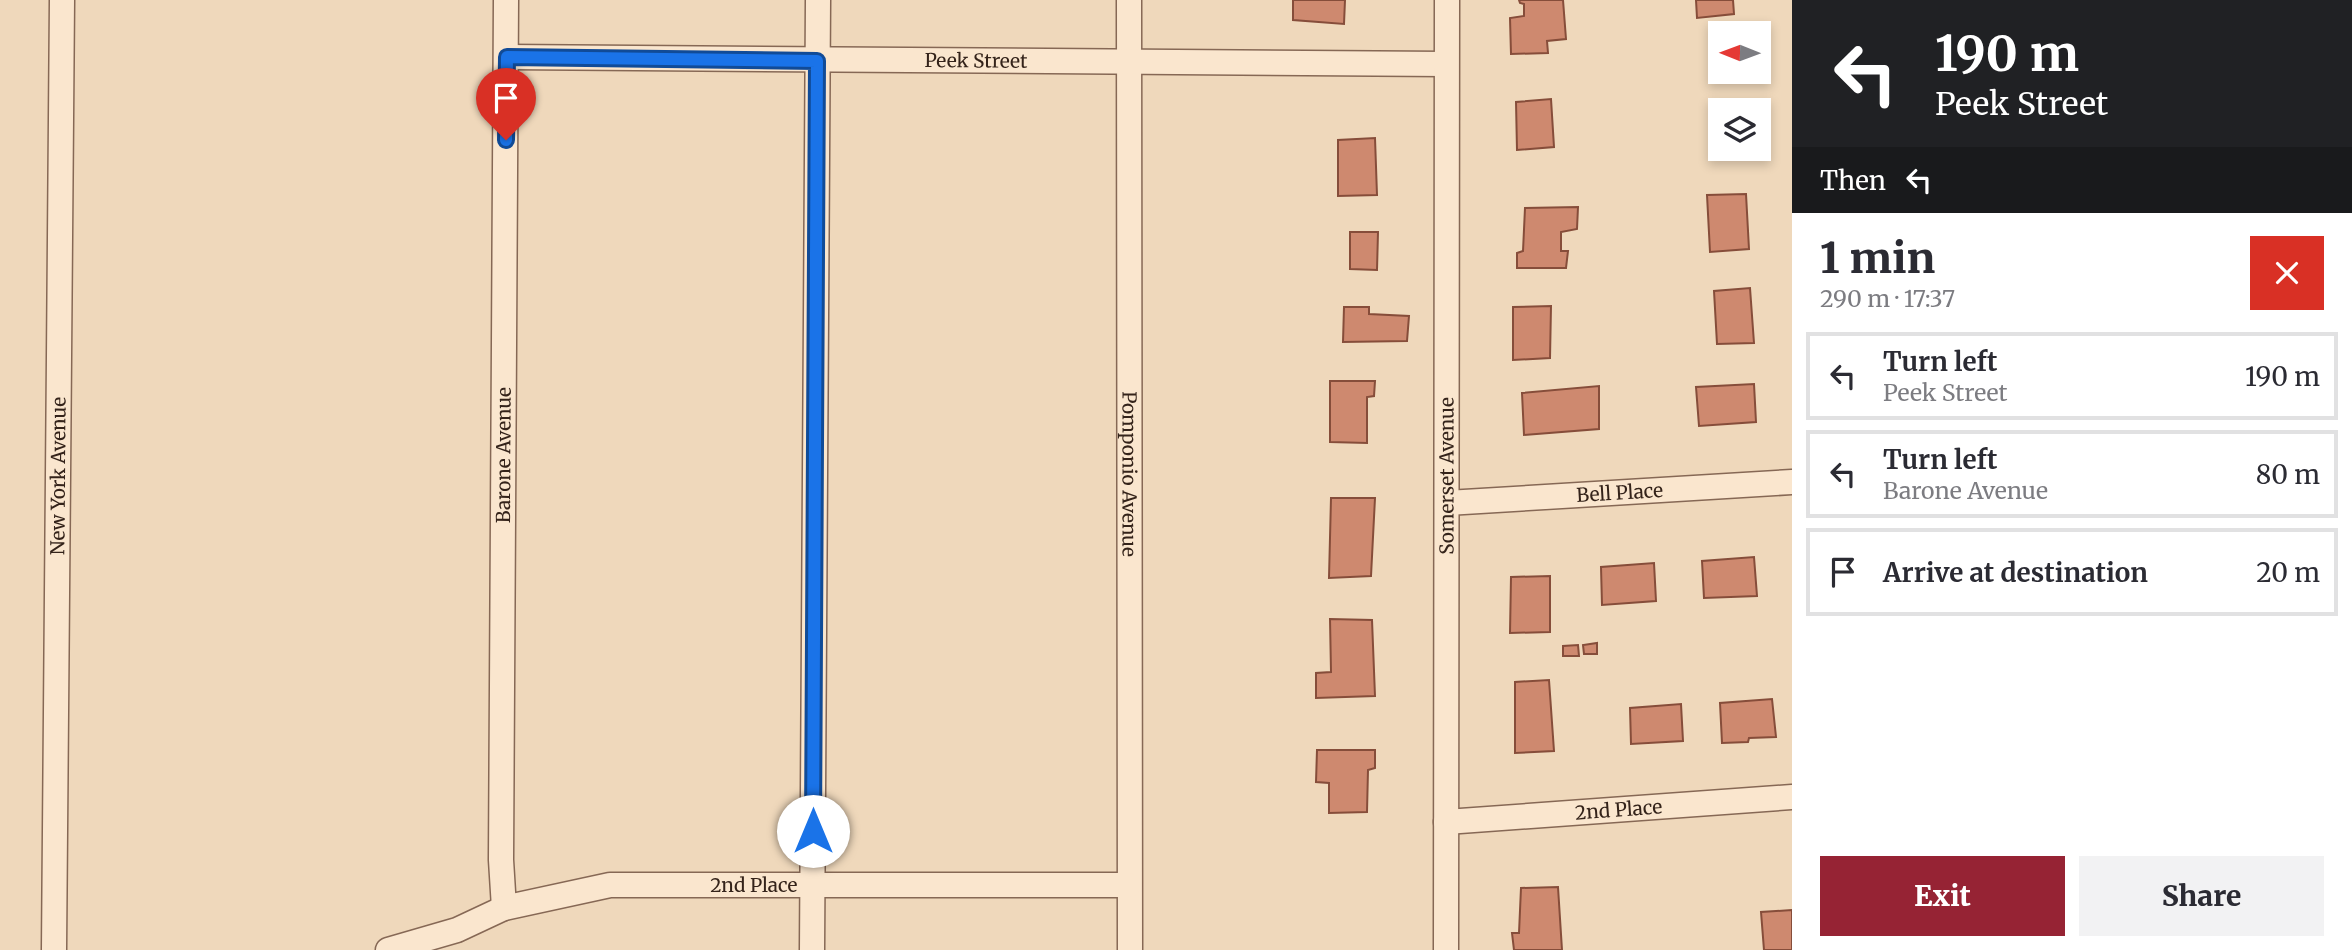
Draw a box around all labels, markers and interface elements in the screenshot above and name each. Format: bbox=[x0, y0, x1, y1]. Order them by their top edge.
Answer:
north arrow bbox=[1708, 21, 1771, 84]
map controls bbox=[1708, 21, 1771, 161]
text: 190 m bbox=[1935, 23, 2079, 84]
icon: left bbox=[1820, 28, 1911, 119]
street label: Peek Street bbox=[924, 48, 1028, 73]
pin bbox=[476, 68, 536, 140]
icon: arrive bbox=[487, 79, 525, 117]
text: Peek Street bbox=[1935, 84, 2108, 124]
button: layers bbox=[1708, 98, 1771, 161]
icon: left bbox=[1900, 161, 1938, 199]
text: Then bbox=[1820, 164, 1886, 197]
text: 1 min bbox=[1820, 232, 1935, 284]
button: close bbox=[2250, 236, 2324, 310]
text: 290 m · 17:37 bbox=[1820, 284, 1955, 313]
text: Turn left bbox=[1883, 345, 1997, 378]
icon: left bbox=[1824, 357, 1862, 395]
text: 190 m bbox=[2245, 360, 2320, 393]
text: Peek Street bbox=[1883, 378, 2008, 407]
street label: Barone Avenue bbox=[491, 387, 516, 523]
street label: Pomponio Avenue bbox=[1117, 391, 1142, 557]
street label: New York Avenue bbox=[45, 397, 71, 555]
street label: Somerset Avenue bbox=[1434, 397, 1459, 555]
text: Turn left bbox=[1883, 443, 1997, 476]
icon: left bbox=[1824, 455, 1862, 493]
text: 80 m bbox=[2256, 458, 2320, 491]
text: Barone Avenue bbox=[1883, 476, 2048, 505]
street label: Bell Place bbox=[1576, 478, 1664, 507]
icon: arrive bbox=[1824, 553, 1862, 591]
text: Arrive at destination bbox=[1883, 556, 2148, 589]
text: 20 m bbox=[2256, 556, 2320, 589]
position arrow bbox=[776, 794, 850, 868]
street label: 2nd Place bbox=[1574, 794, 1663, 825]
button: Exit bbox=[1820, 856, 2065, 936]
button: Share bbox=[2079, 856, 2324, 936]
street label: 2nd Place bbox=[710, 873, 798, 897]

